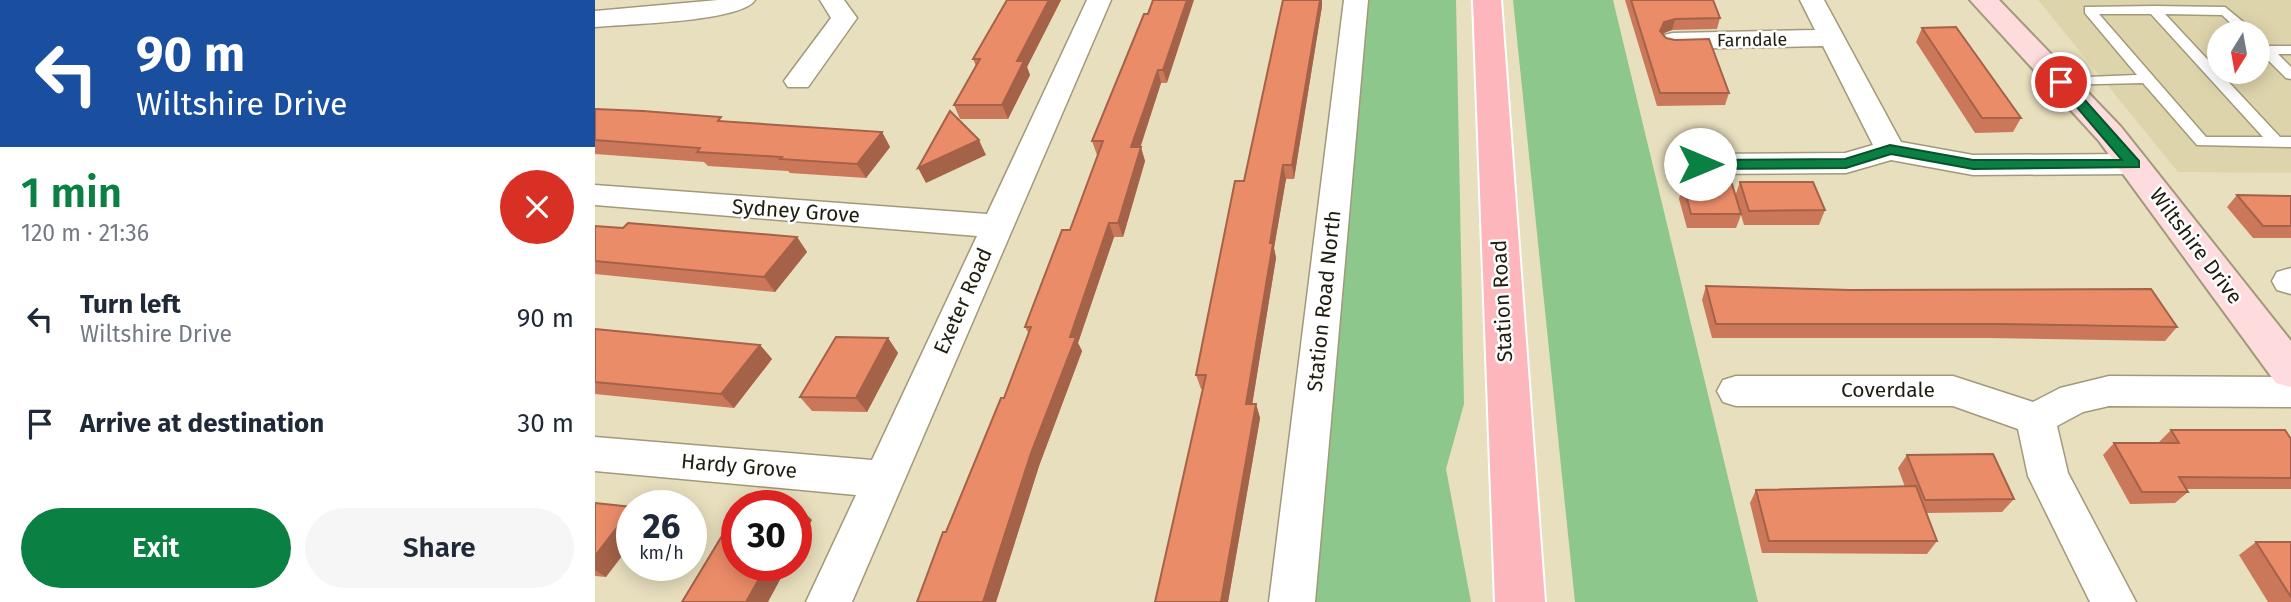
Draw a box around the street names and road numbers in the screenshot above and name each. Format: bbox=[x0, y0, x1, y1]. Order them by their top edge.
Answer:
street label: Farndale bbox=[1717, 28, 1787, 52]
street label: Wiltshire Drive bbox=[2144, 183, 2248, 309]
street label: Sydney Grove bbox=[731, 194, 861, 228]
street label: Station Road North bbox=[1302, 209, 1346, 393]
street label: Station Road bbox=[1486, 239, 1518, 363]
street label: Exeter Road bbox=[928, 244, 998, 358]
street label: Coverdale bbox=[1841, 377, 1935, 403]
street label: Hardy Grove bbox=[680, 448, 798, 484]

